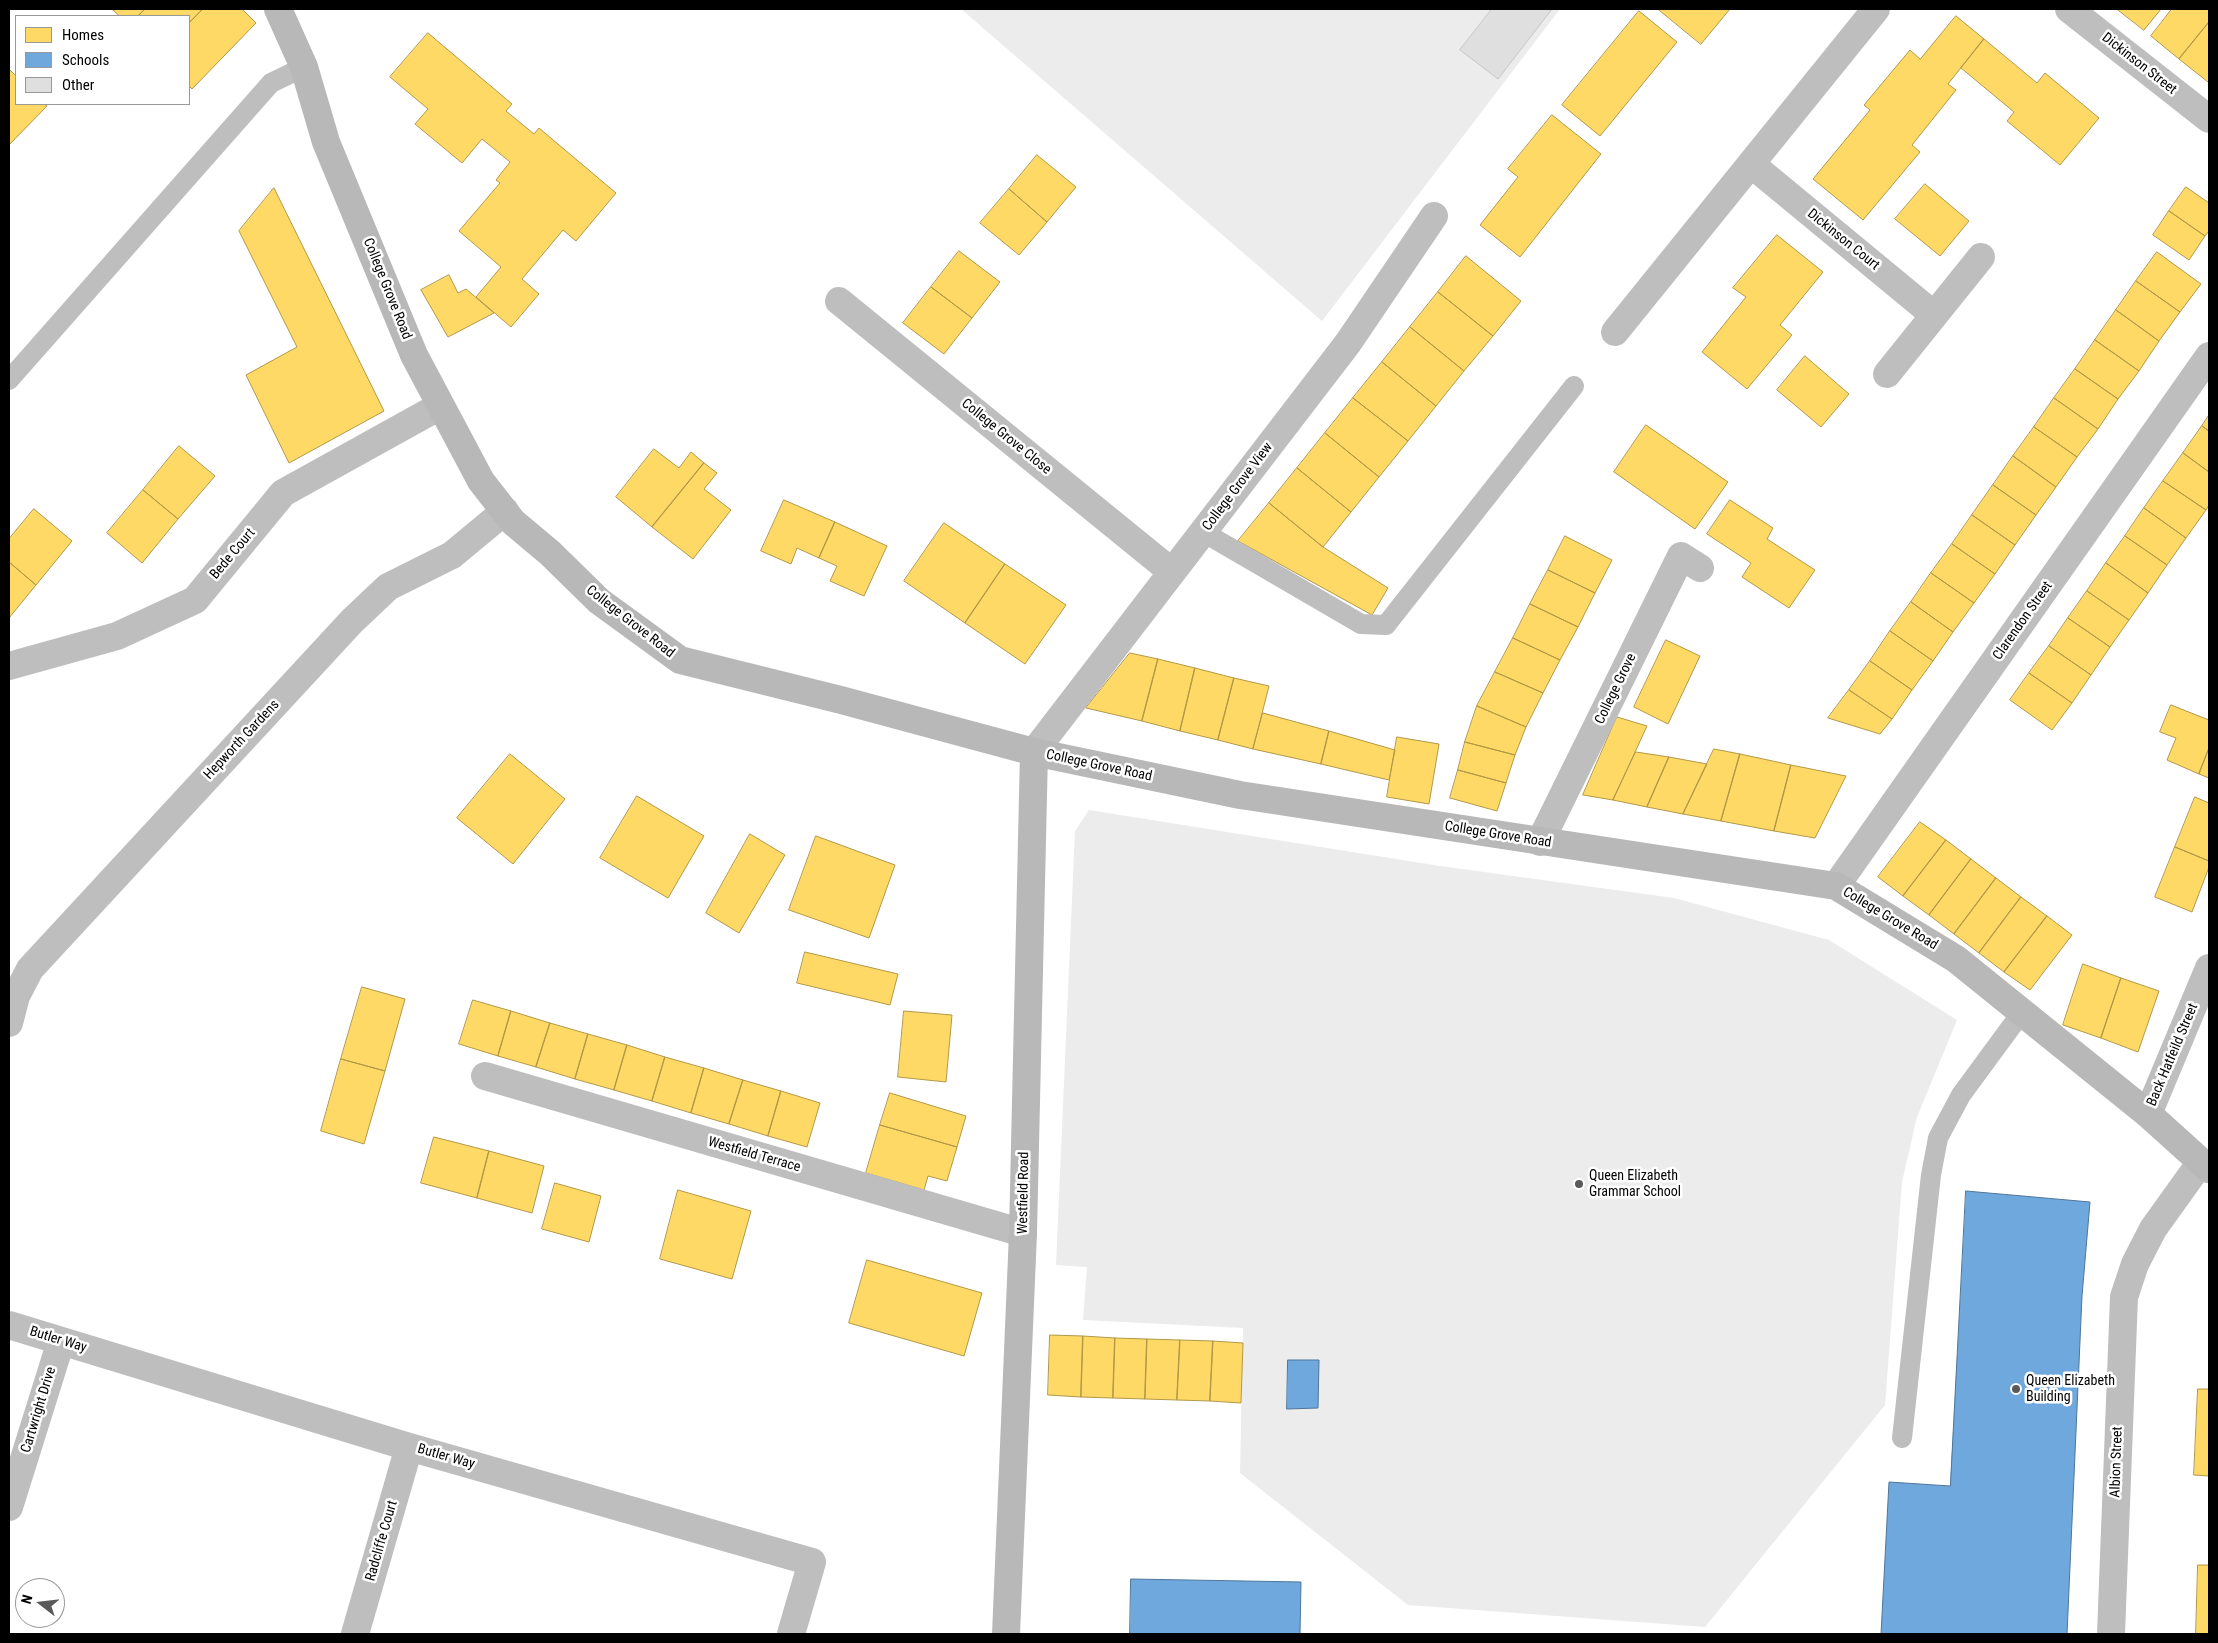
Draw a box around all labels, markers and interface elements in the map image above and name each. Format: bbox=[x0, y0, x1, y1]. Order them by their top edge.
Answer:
legend bbox=[15, 15, 190, 105]
text: Homes bbox=[62, 26, 104, 44]
street label: Dickinson Street bbox=[2098, 30, 2180, 98]
text: Schools bbox=[62, 51, 109, 69]
text: Other bbox=[62, 76, 94, 94]
street label: Dickinson Court bbox=[1804, 206, 1882, 274]
street label: College Grove Road bbox=[359, 236, 415, 342]
street label: College Grove Close bbox=[958, 396, 1054, 478]
street label: College Grove View bbox=[1199, 439, 1277, 535]
street label: Bede Court bbox=[207, 525, 259, 583]
street label: Clarendon Street bbox=[1990, 578, 2056, 664]
street label: College Grove Road bbox=[582, 582, 678, 662]
street label: College Grove bbox=[1592, 651, 1640, 727]
street label: Hepworth Gardens bbox=[201, 697, 283, 783]
street label: College Grove Road bbox=[1045, 747, 1153, 785]
street label: College Grove Road bbox=[1443, 818, 1553, 852]
street label: College Grove Road bbox=[1839, 884, 1941, 954]
street label: Back Hatfeild Street bbox=[2144, 1001, 2202, 1109]
street label: Westfield Terrace bbox=[706, 1134, 802, 1176]
street label: Westfield Road bbox=[1015, 1152, 1033, 1234]
place label: Queen Elizabeth Grammar School bbox=[1589, 1168, 1681, 1200]
marker: Queen Elizabeth Grammar School bbox=[1573, 1178, 1585, 1190]
street label: Butler Way bbox=[27, 1323, 89, 1357]
street label: Cartwright Drive bbox=[18, 1365, 60, 1455]
place label: Queen Elizabeth Building bbox=[2026, 1373, 2115, 1405]
marker: Queen Elizabeth Building bbox=[2010, 1383, 2022, 1395]
street label: Albion Street bbox=[2107, 1426, 2127, 1498]
street label: Butler Way bbox=[415, 1441, 477, 1473]
street label: Radcliffe Court bbox=[362, 1499, 402, 1583]
north arrow bbox=[15, 1578, 65, 1628]
text: N bbox=[18, 1593, 35, 1605]

